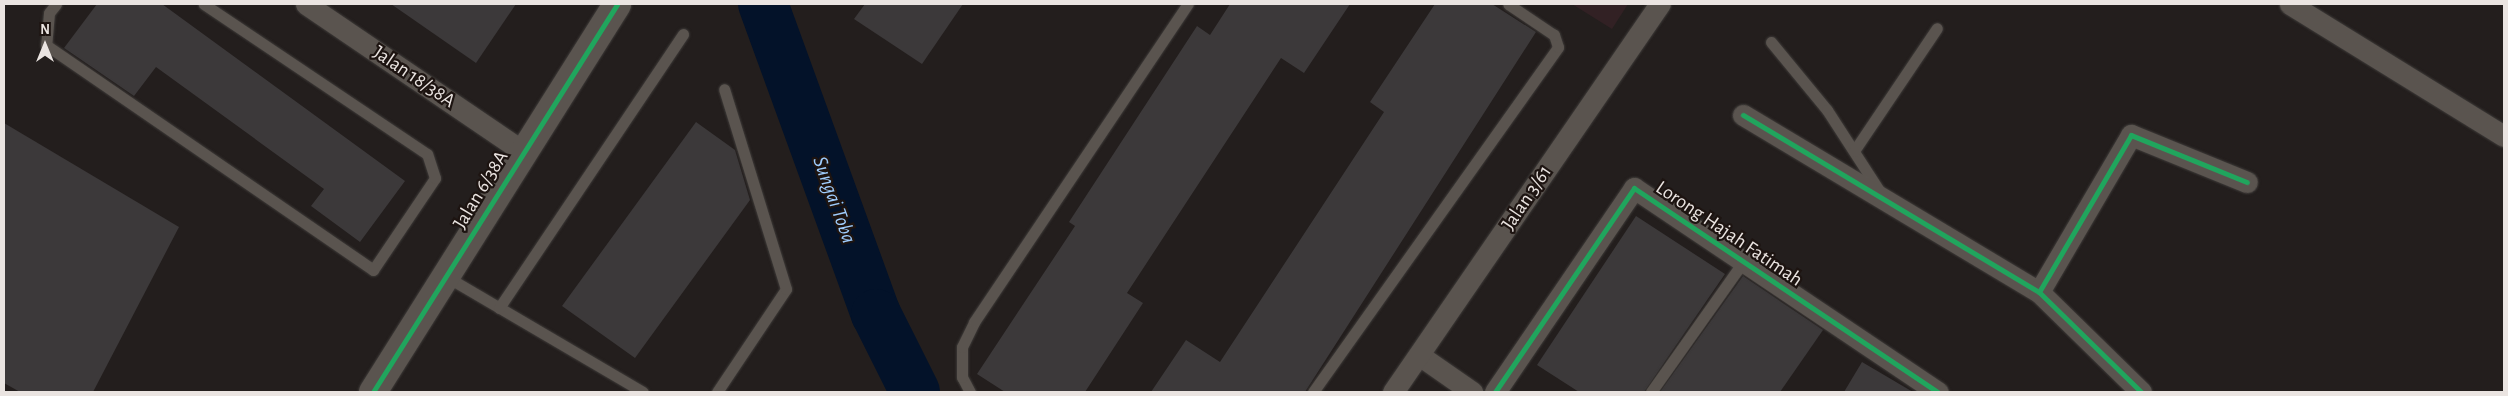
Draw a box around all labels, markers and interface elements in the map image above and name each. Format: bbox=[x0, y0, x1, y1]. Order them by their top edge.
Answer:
north arrow bbox=[20, 20, 70, 70]
text: N bbox=[40, 23, 50, 37]
street label: Jalan 18/38A bbox=[368, 41, 460, 113]
street label: Jalan 6/38A bbox=[448, 147, 514, 233]
water label: Sungai Toba bbox=[807, 153, 861, 247]
street label: Jalan 3/61 bbox=[1497, 161, 1557, 235]
street label: Lorong Hajah Fatimah bbox=[1651, 176, 1807, 292]

